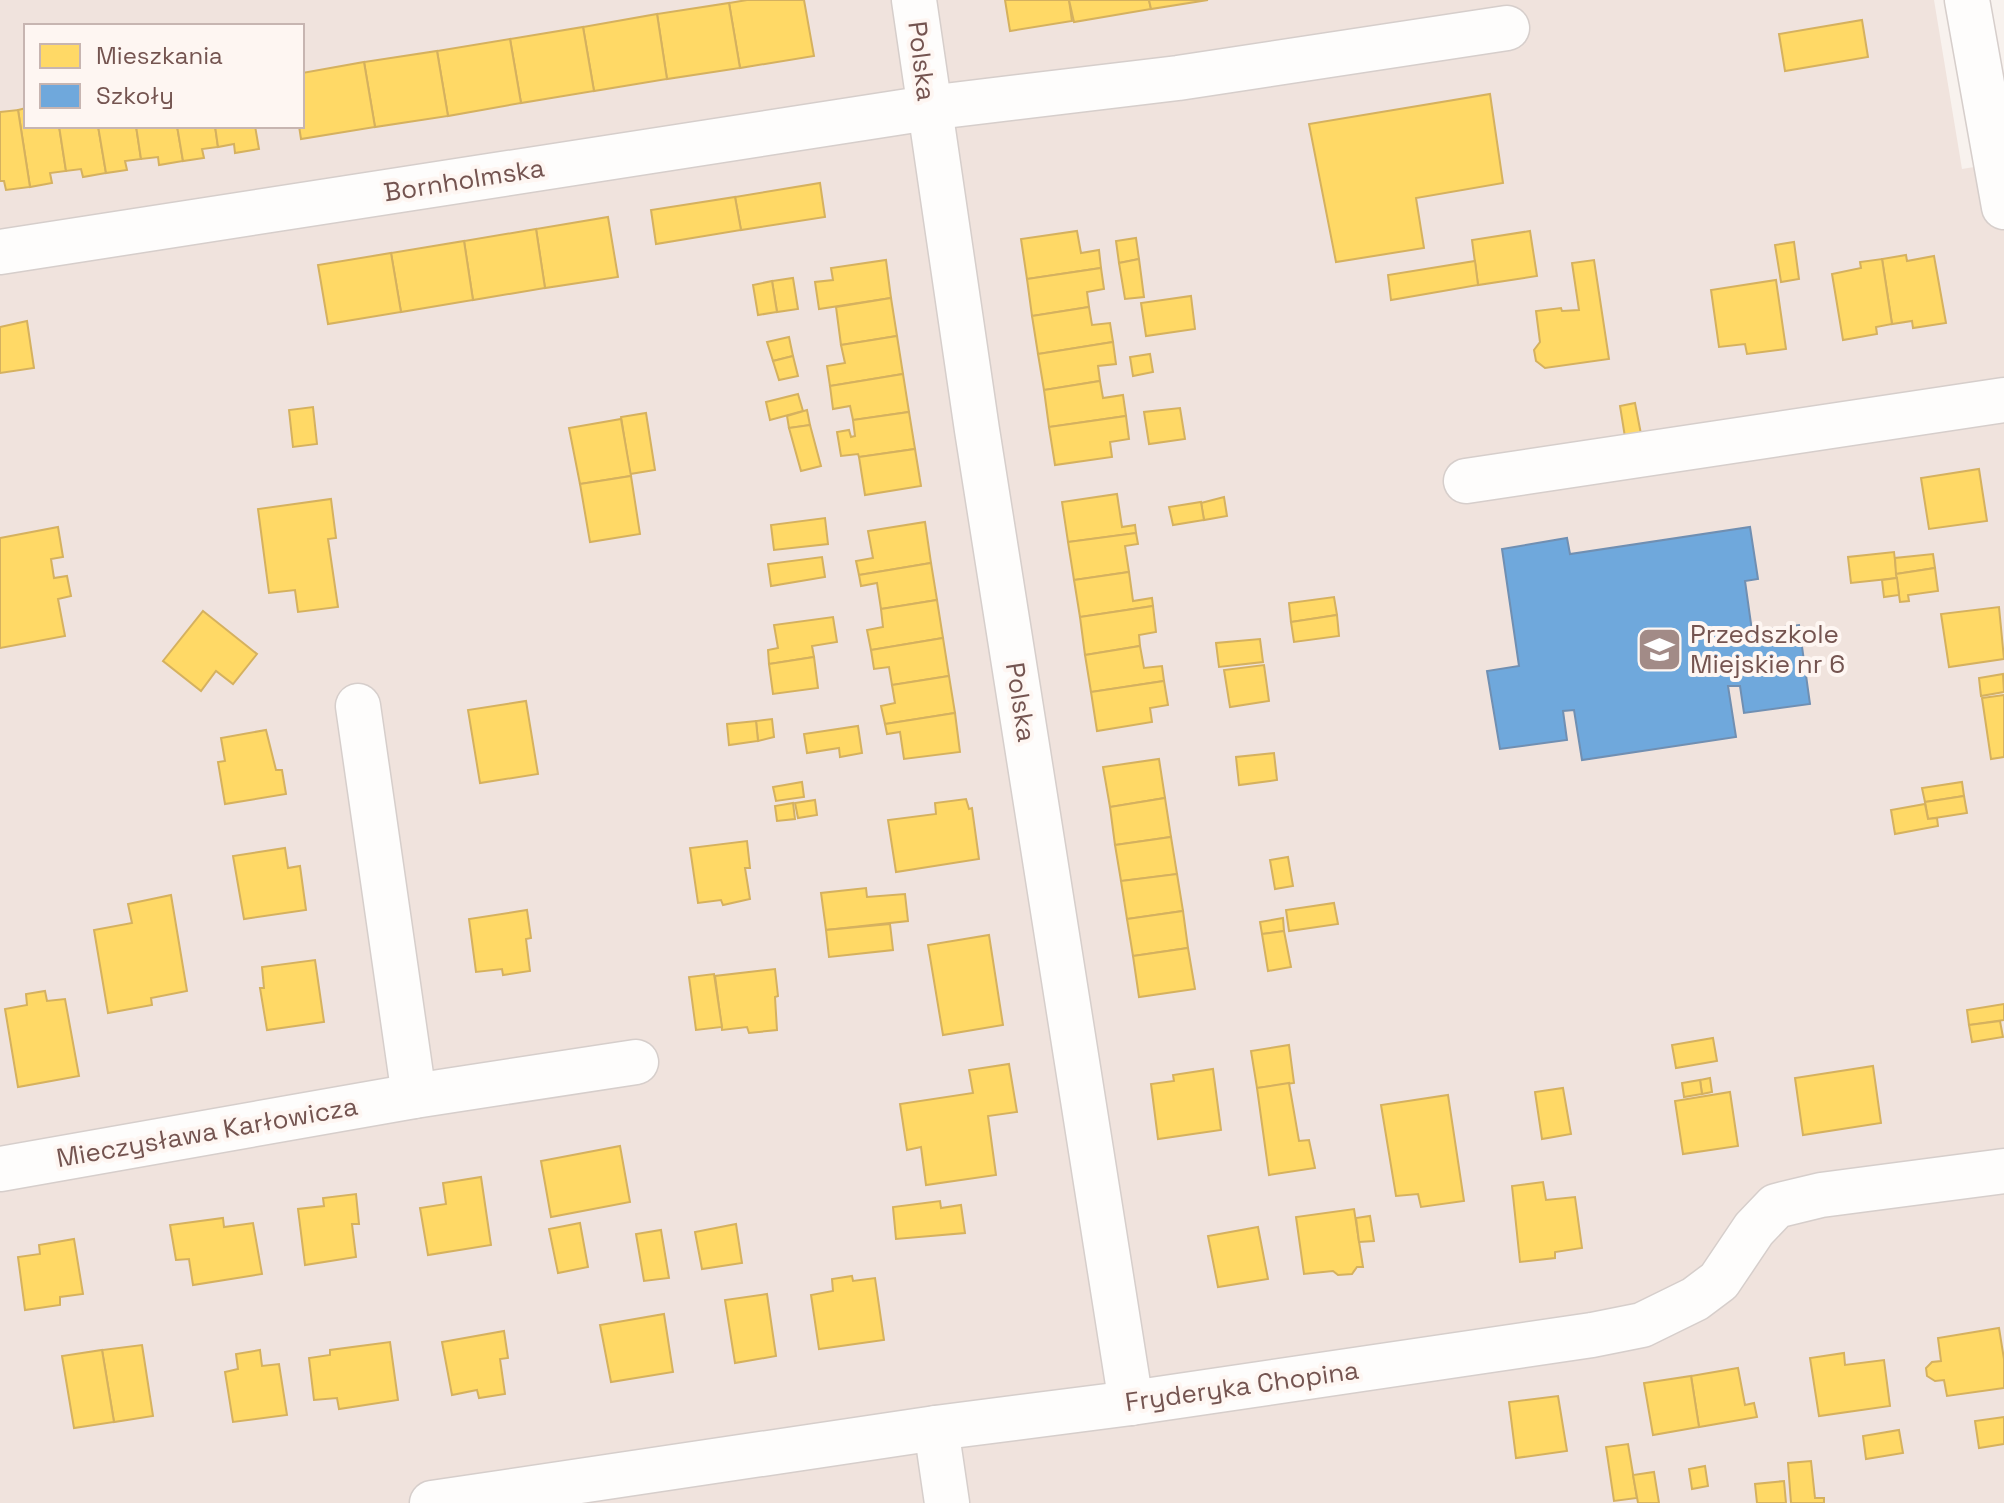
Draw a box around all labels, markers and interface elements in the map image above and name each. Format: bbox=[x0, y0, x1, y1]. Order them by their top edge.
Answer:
street label: Polska bbox=[900, 19, 944, 103]
legend bbox=[24, 24, 304, 128]
text: Mieszkania bbox=[96, 40, 223, 71]
text: Szkoły bbox=[96, 80, 174, 111]
street label: Bornholmska bbox=[381, 151, 547, 209]
place label: Przedszkole Miejskie nr 6 bbox=[1690, 617, 1845, 681]
school or university icon: Przedszkole Miejskie nr 6 bbox=[1635, 625, 1683, 673]
street label: Polska bbox=[998, 660, 1044, 744]
street label: Mieczysława Karłowicza bbox=[54, 1089, 360, 1175]
street label: Fryderyka Chopina bbox=[1123, 1353, 1361, 1419]

